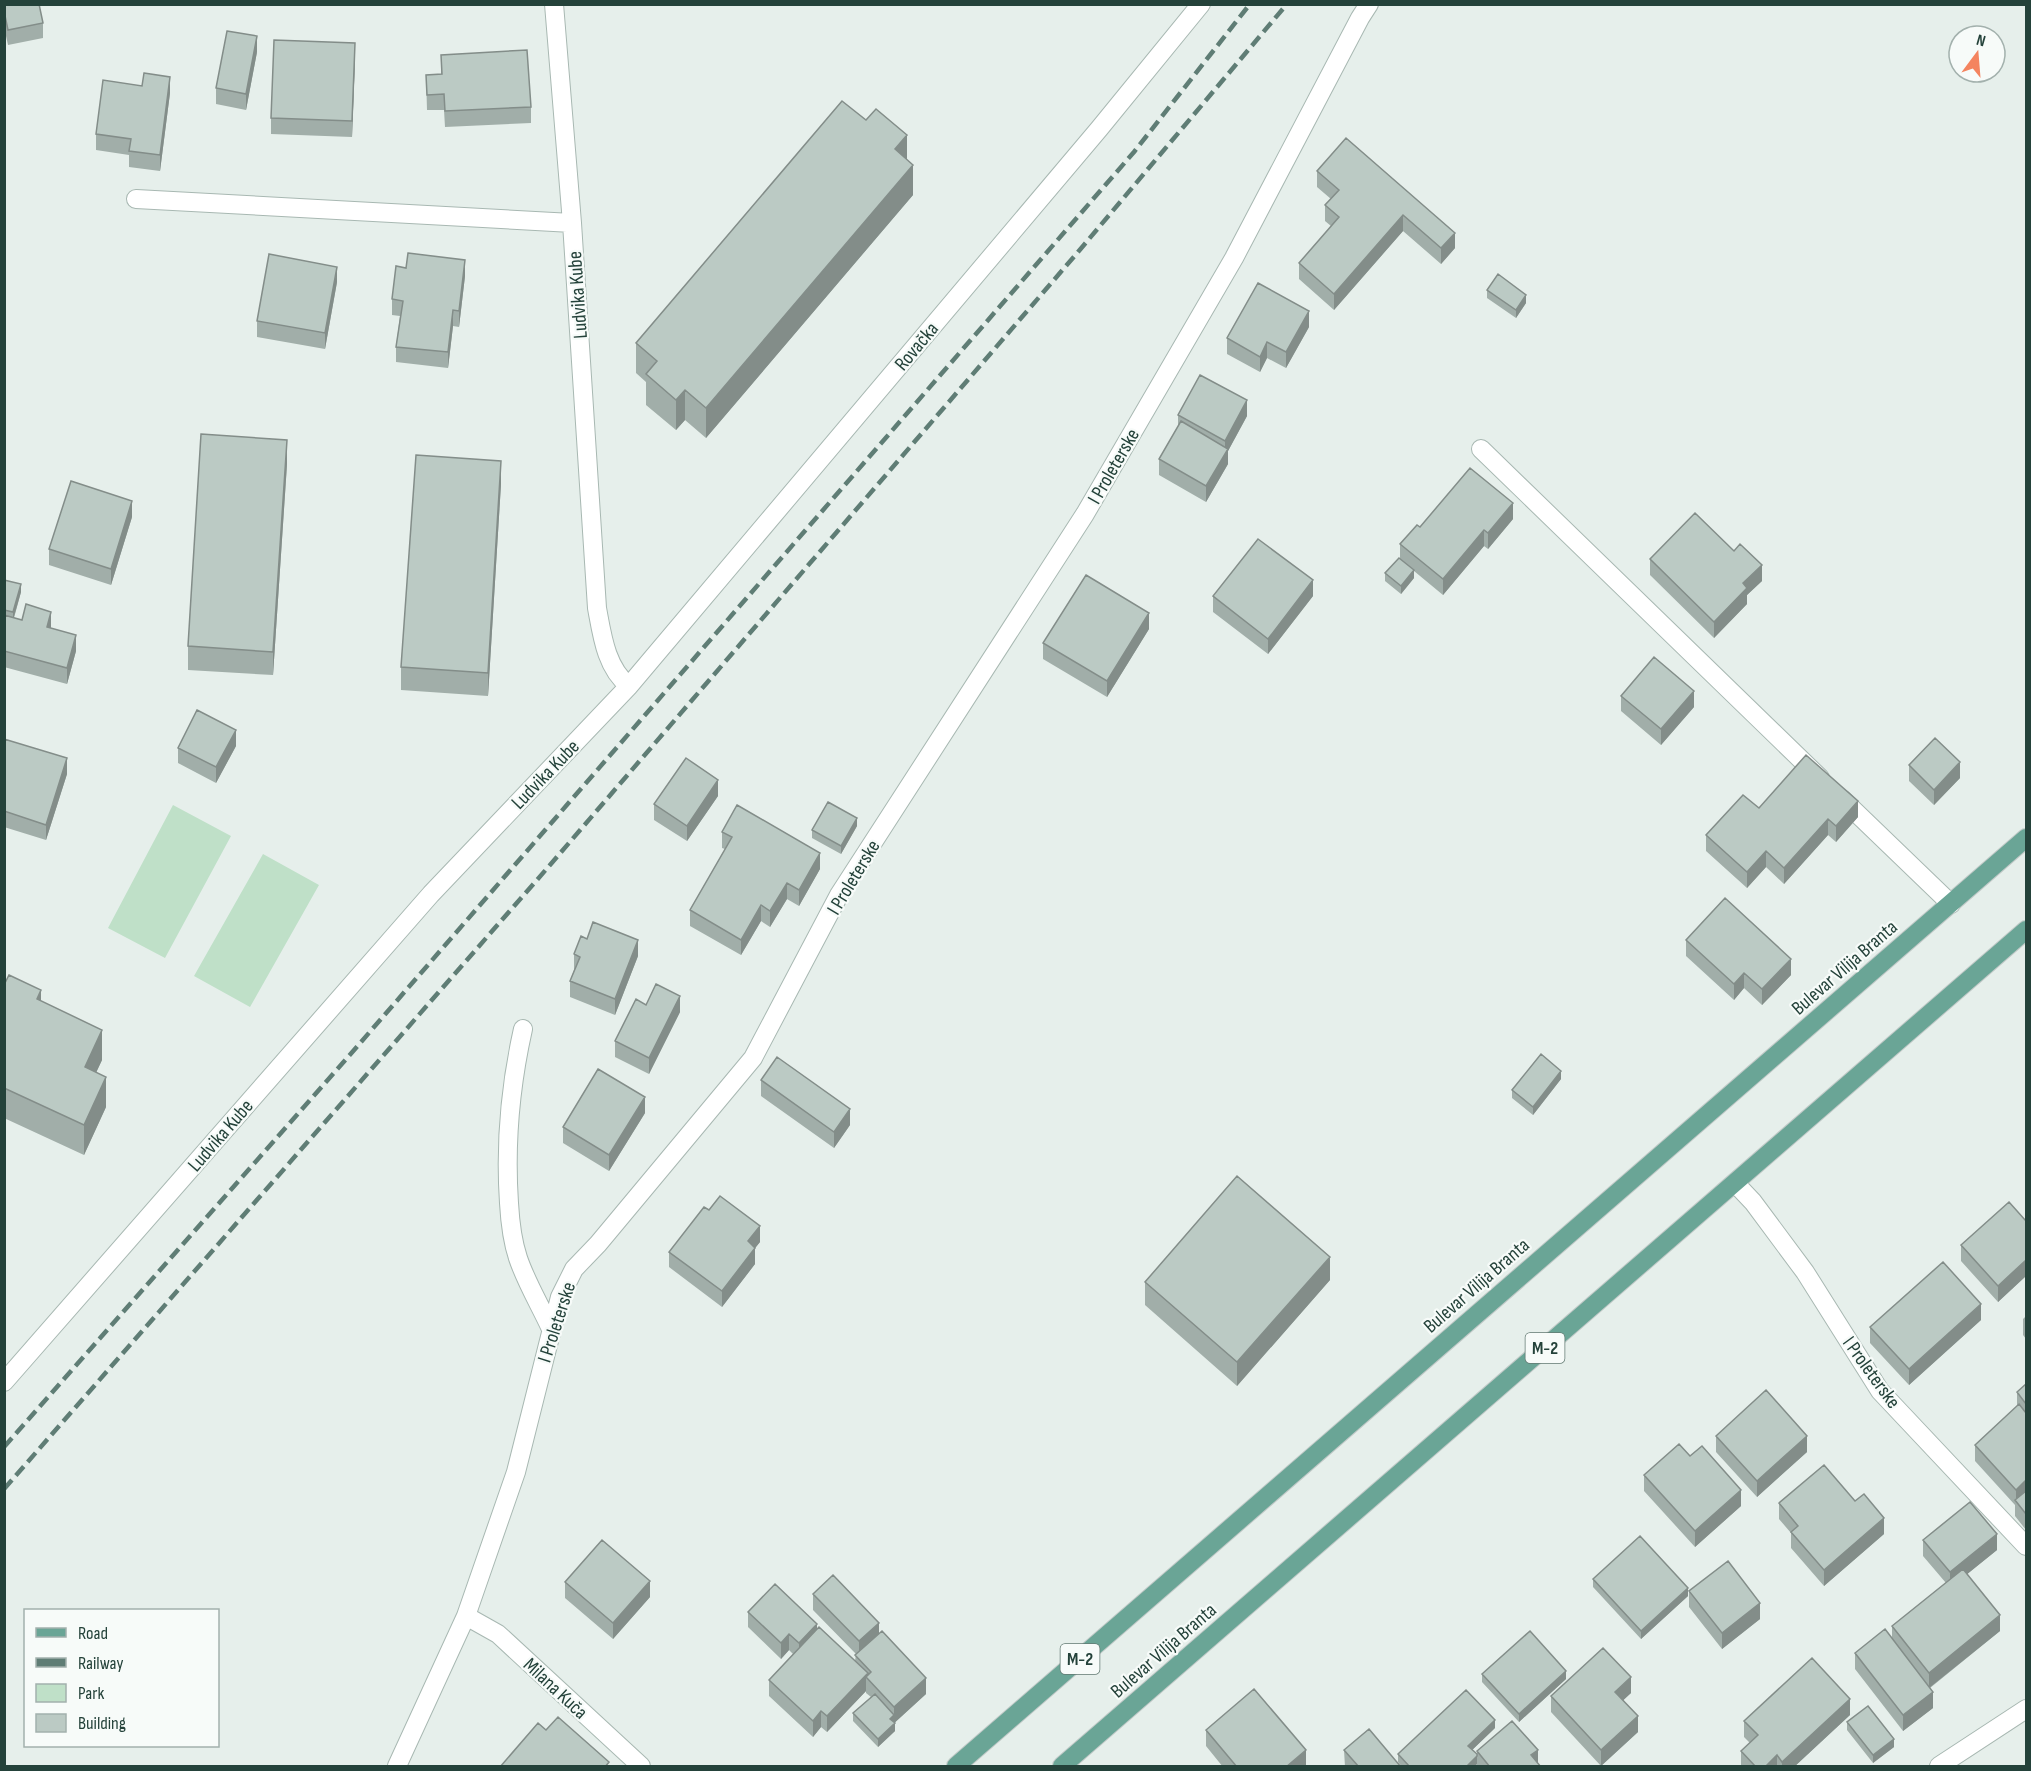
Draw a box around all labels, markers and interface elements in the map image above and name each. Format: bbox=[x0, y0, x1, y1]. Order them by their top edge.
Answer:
north arrow bbox=[1947, 24, 2007, 84]
text: N bbox=[1974, 31, 1987, 51]
street label: Ludvika Kube bbox=[563, 250, 593, 339]
street label: Rovačka bbox=[890, 318, 944, 376]
street label: I Proleterske bbox=[1083, 425, 1145, 508]
street label: Ludvika Kube bbox=[507, 735, 585, 815]
street label: I Proleterske bbox=[822, 836, 886, 919]
street label: Bulevar Vilija Branta bbox=[1787, 915, 1902, 1020]
street label: Ludvika Kube bbox=[183, 1095, 259, 1177]
street label: Bulevar Vilija Branta bbox=[1419, 1233, 1534, 1338]
street label: I Proleterske bbox=[533, 1279, 581, 1366]
street label: I Proleterske bbox=[1837, 1332, 1905, 1413]
road number: M-2 bbox=[1526, 1333, 1564, 1363]
street label: Bulevar Vilija Branta bbox=[1106, 1598, 1221, 1703]
legend bbox=[24, 1609, 219, 1747]
text: Road bbox=[78, 1623, 108, 1644]
road number: M-2 bbox=[1060, 1644, 1100, 1674]
text: Railway bbox=[78, 1653, 123, 1674]
street label: Milana Kuča bbox=[518, 1653, 592, 1724]
text: Park bbox=[78, 1683, 104, 1704]
text: Building bbox=[78, 1713, 126, 1734]

